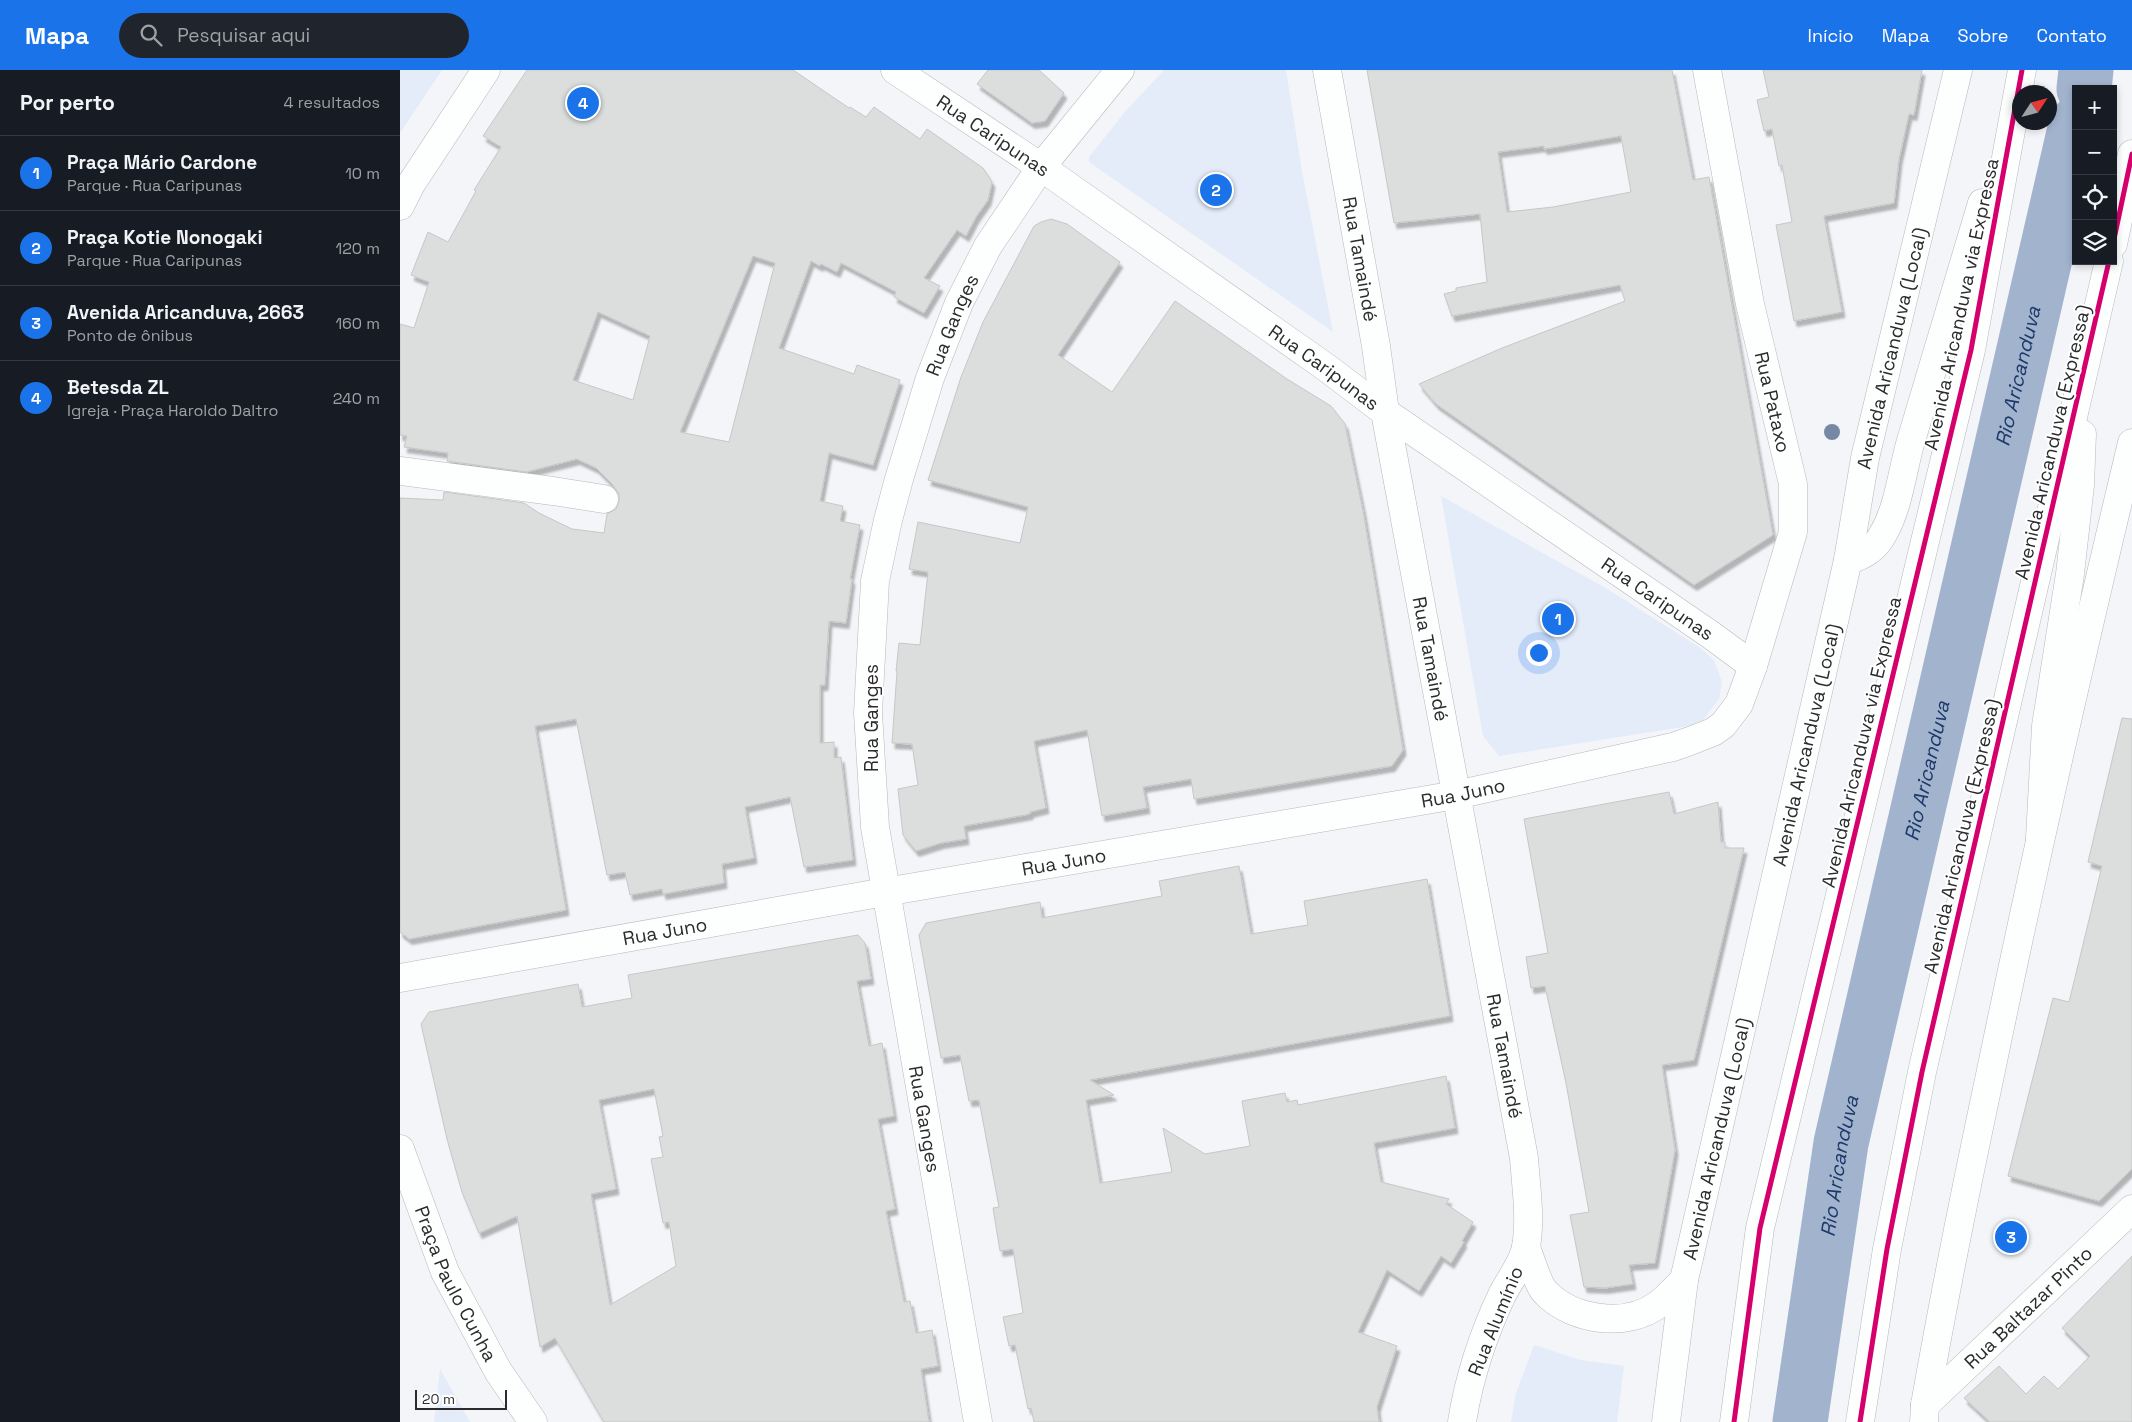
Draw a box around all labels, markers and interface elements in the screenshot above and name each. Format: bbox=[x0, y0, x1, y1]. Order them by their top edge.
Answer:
search box bbox=[119, 13, 469, 58]
text: Mapa bbox=[25, 20, 89, 51]
icon: search bbox=[137, 21, 165, 49]
text: Pesquisar aqui bbox=[177, 23, 310, 48]
text: Início bbox=[1808, 24, 1854, 47]
text: Mapa bbox=[1882, 24, 1930, 47]
text: Sobre bbox=[1958, 24, 2008, 47]
text: Contato bbox=[2036, 24, 2107, 47]
pin: 4 bbox=[567, 84, 599, 122]
north arrow bbox=[2012, 85, 2057, 130]
map controls bbox=[2072, 85, 2117, 265]
button: + bbox=[2072, 85, 2117, 130]
text: Por perto bbox=[20, 89, 115, 116]
street label: Rua Caripunas bbox=[932, 89, 1055, 182]
text: 4 resultados bbox=[284, 92, 380, 113]
button: − bbox=[2072, 130, 2117, 175]
text: Praça Mário Cardone bbox=[67, 150, 257, 175]
street label: Avenida Aricanduva via Expressa bbox=[1918, 156, 2005, 452]
text: 1 bbox=[32, 163, 40, 184]
text: 10 m bbox=[345, 163, 380, 184]
pin: 2 bbox=[1200, 171, 1232, 209]
text: Parque · Rua Caripunas bbox=[67, 175, 242, 196]
button: locate bbox=[2072, 175, 2117, 220]
street label: Rua Tamaindé bbox=[1337, 195, 1383, 324]
button: layers bbox=[2072, 220, 2117, 265]
text: Praça Kotie Nonogaki bbox=[67, 225, 263, 250]
street label: Avenida Aricanduva (Local) bbox=[1851, 225, 1933, 471]
text: 2 bbox=[31, 238, 41, 259]
text: 120 m bbox=[336, 238, 380, 259]
text: Parque · Rua Caripunas bbox=[67, 250, 242, 271]
street label: Rua Ganges bbox=[920, 270, 985, 380]
text: Avenida Aricanduva, 2663 bbox=[67, 300, 304, 325]
street label: Avenida Aricanduva (Expressa) bbox=[2009, 302, 2096, 582]
water label: Rio Aricanduva bbox=[1989, 303, 2047, 449]
text: 3 bbox=[31, 313, 41, 334]
text: 160 m bbox=[335, 313, 380, 334]
street label: Rua Caripunas bbox=[1264, 319, 1384, 416]
text: Ponto de ônibus bbox=[67, 325, 193, 346]
street label: Rua Pataxo bbox=[1749, 349, 1796, 455]
text: Betesda ZL bbox=[67, 375, 169, 400]
text: 4 bbox=[31, 388, 41, 409]
text: 240 m bbox=[333, 388, 380, 409]
text: Igreja · Praça Haroldo Daltro bbox=[67, 400, 278, 421]
street label: Rua Caripunas bbox=[1596, 552, 1718, 646]
street label: Rua Tamaindé bbox=[1407, 594, 1454, 723]
street label: Avenida Aricanduva via Expressa bbox=[1816, 594, 1907, 890]
pin: 1 bbox=[1542, 600, 1574, 638]
street label: Avenida Aricanduva (Local) bbox=[1767, 621, 1846, 869]
your location bbox=[1526, 640, 1552, 666]
street label: Rua Ganges bbox=[859, 664, 884, 772]
street label: Avenida Aricanduva (Expressa) bbox=[1918, 696, 2005, 976]
water label: Rio Aricanduva bbox=[1898, 698, 1956, 843]
street label: Rua Juno bbox=[1419, 773, 1508, 814]
street label: Rua Juno bbox=[1020, 843, 1108, 882]
street label: Rua Juno bbox=[621, 912, 709, 951]
street label: Rua Tamaindé bbox=[1481, 992, 1528, 1121]
street label: Avenida Aricanduva (Local) bbox=[1677, 1015, 1756, 1262]
street label: Rua Ganges bbox=[903, 1064, 946, 1174]
water label: Rio Aricanduva bbox=[1814, 1092, 1865, 1238]
street label: Praça Paulo Cunha bbox=[409, 1203, 503, 1366]
pin: 3 bbox=[1995, 1218, 2027, 1256]
street label: Rua Baltazar Pinto bbox=[1959, 1241, 2098, 1374]
street label: Rua Alumínio bbox=[1462, 1263, 1529, 1380]
scale bar bbox=[415, 1387, 508, 1410]
text: 20 m bbox=[422, 1390, 455, 1408]

